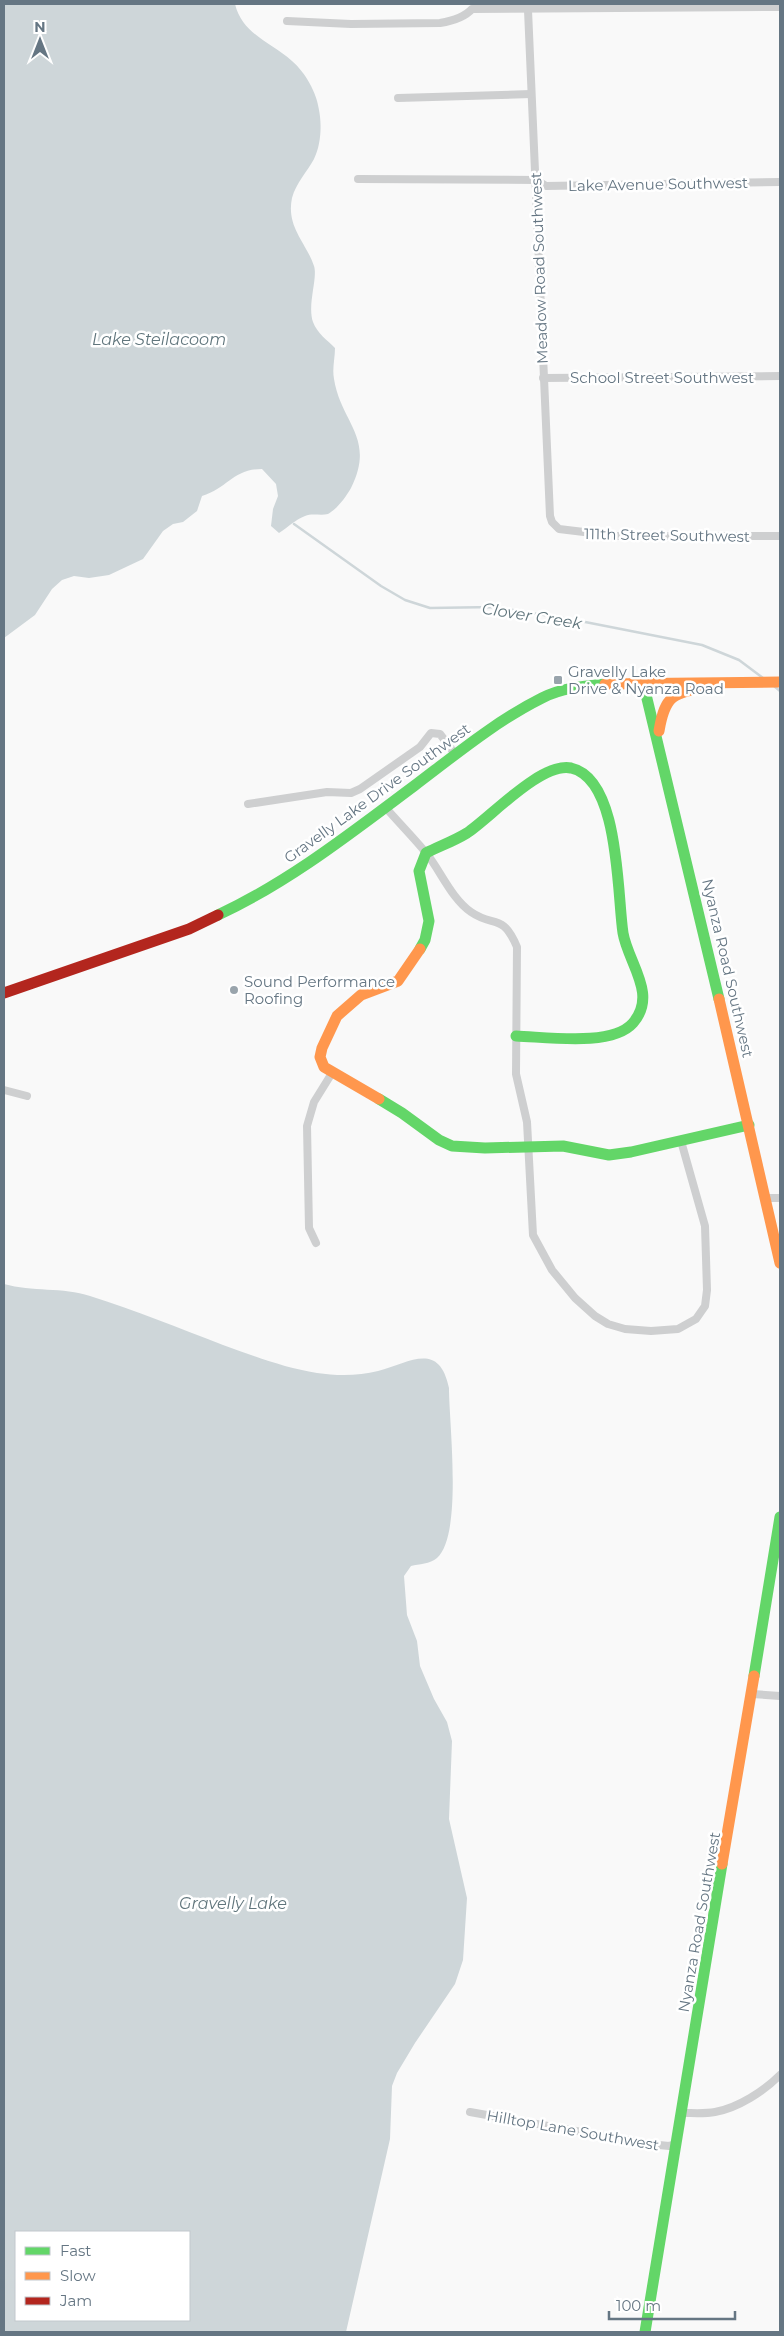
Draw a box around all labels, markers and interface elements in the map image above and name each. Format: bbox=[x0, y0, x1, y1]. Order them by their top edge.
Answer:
north arrow bbox=[15, 15, 65, 65]
text: N bbox=[34, 18, 46, 36]
street label: Meadow Road Southwest bbox=[526, 172, 552, 364]
street label: Lake Avenue Southwest bbox=[568, 173, 748, 195]
water label: Lake Steilacoom bbox=[92, 330, 226, 349]
street label: School Street Southwest bbox=[570, 368, 754, 387]
street label: 111th Street Southwest bbox=[584, 524, 750, 546]
water label: Clover Creek bbox=[481, 599, 585, 634]
place label: Gravelly Lake Drive & Nyanza Road bbox=[568, 662, 724, 698]
marker: Gravelly Lake Drive & Nyanza Road bbox=[552, 674, 564, 686]
street label: Gravelly Lake Drive Southwest bbox=[280, 719, 474, 867]
street label: Nyanza Road Southwest bbox=[698, 877, 758, 1059]
place label: Sound Performance Roofing bbox=[244, 972, 395, 1008]
marker: Sound Performance Roofing bbox=[228, 984, 240, 996]
street label: Nyanza Road Southwest bbox=[674, 1830, 724, 2014]
water label: Gravelly Lake bbox=[179, 1894, 287, 1913]
street label: Hilltop Lane Southwest bbox=[485, 2105, 661, 2155]
legend bbox=[15, 2231, 190, 2321]
text: Fast bbox=[60, 2241, 91, 2260]
text: Slow bbox=[60, 2266, 96, 2285]
scale bar bbox=[609, 2288, 735, 2320]
text: Jam bbox=[59, 2291, 92, 2310]
text: 100 m bbox=[616, 2296, 661, 2315]

